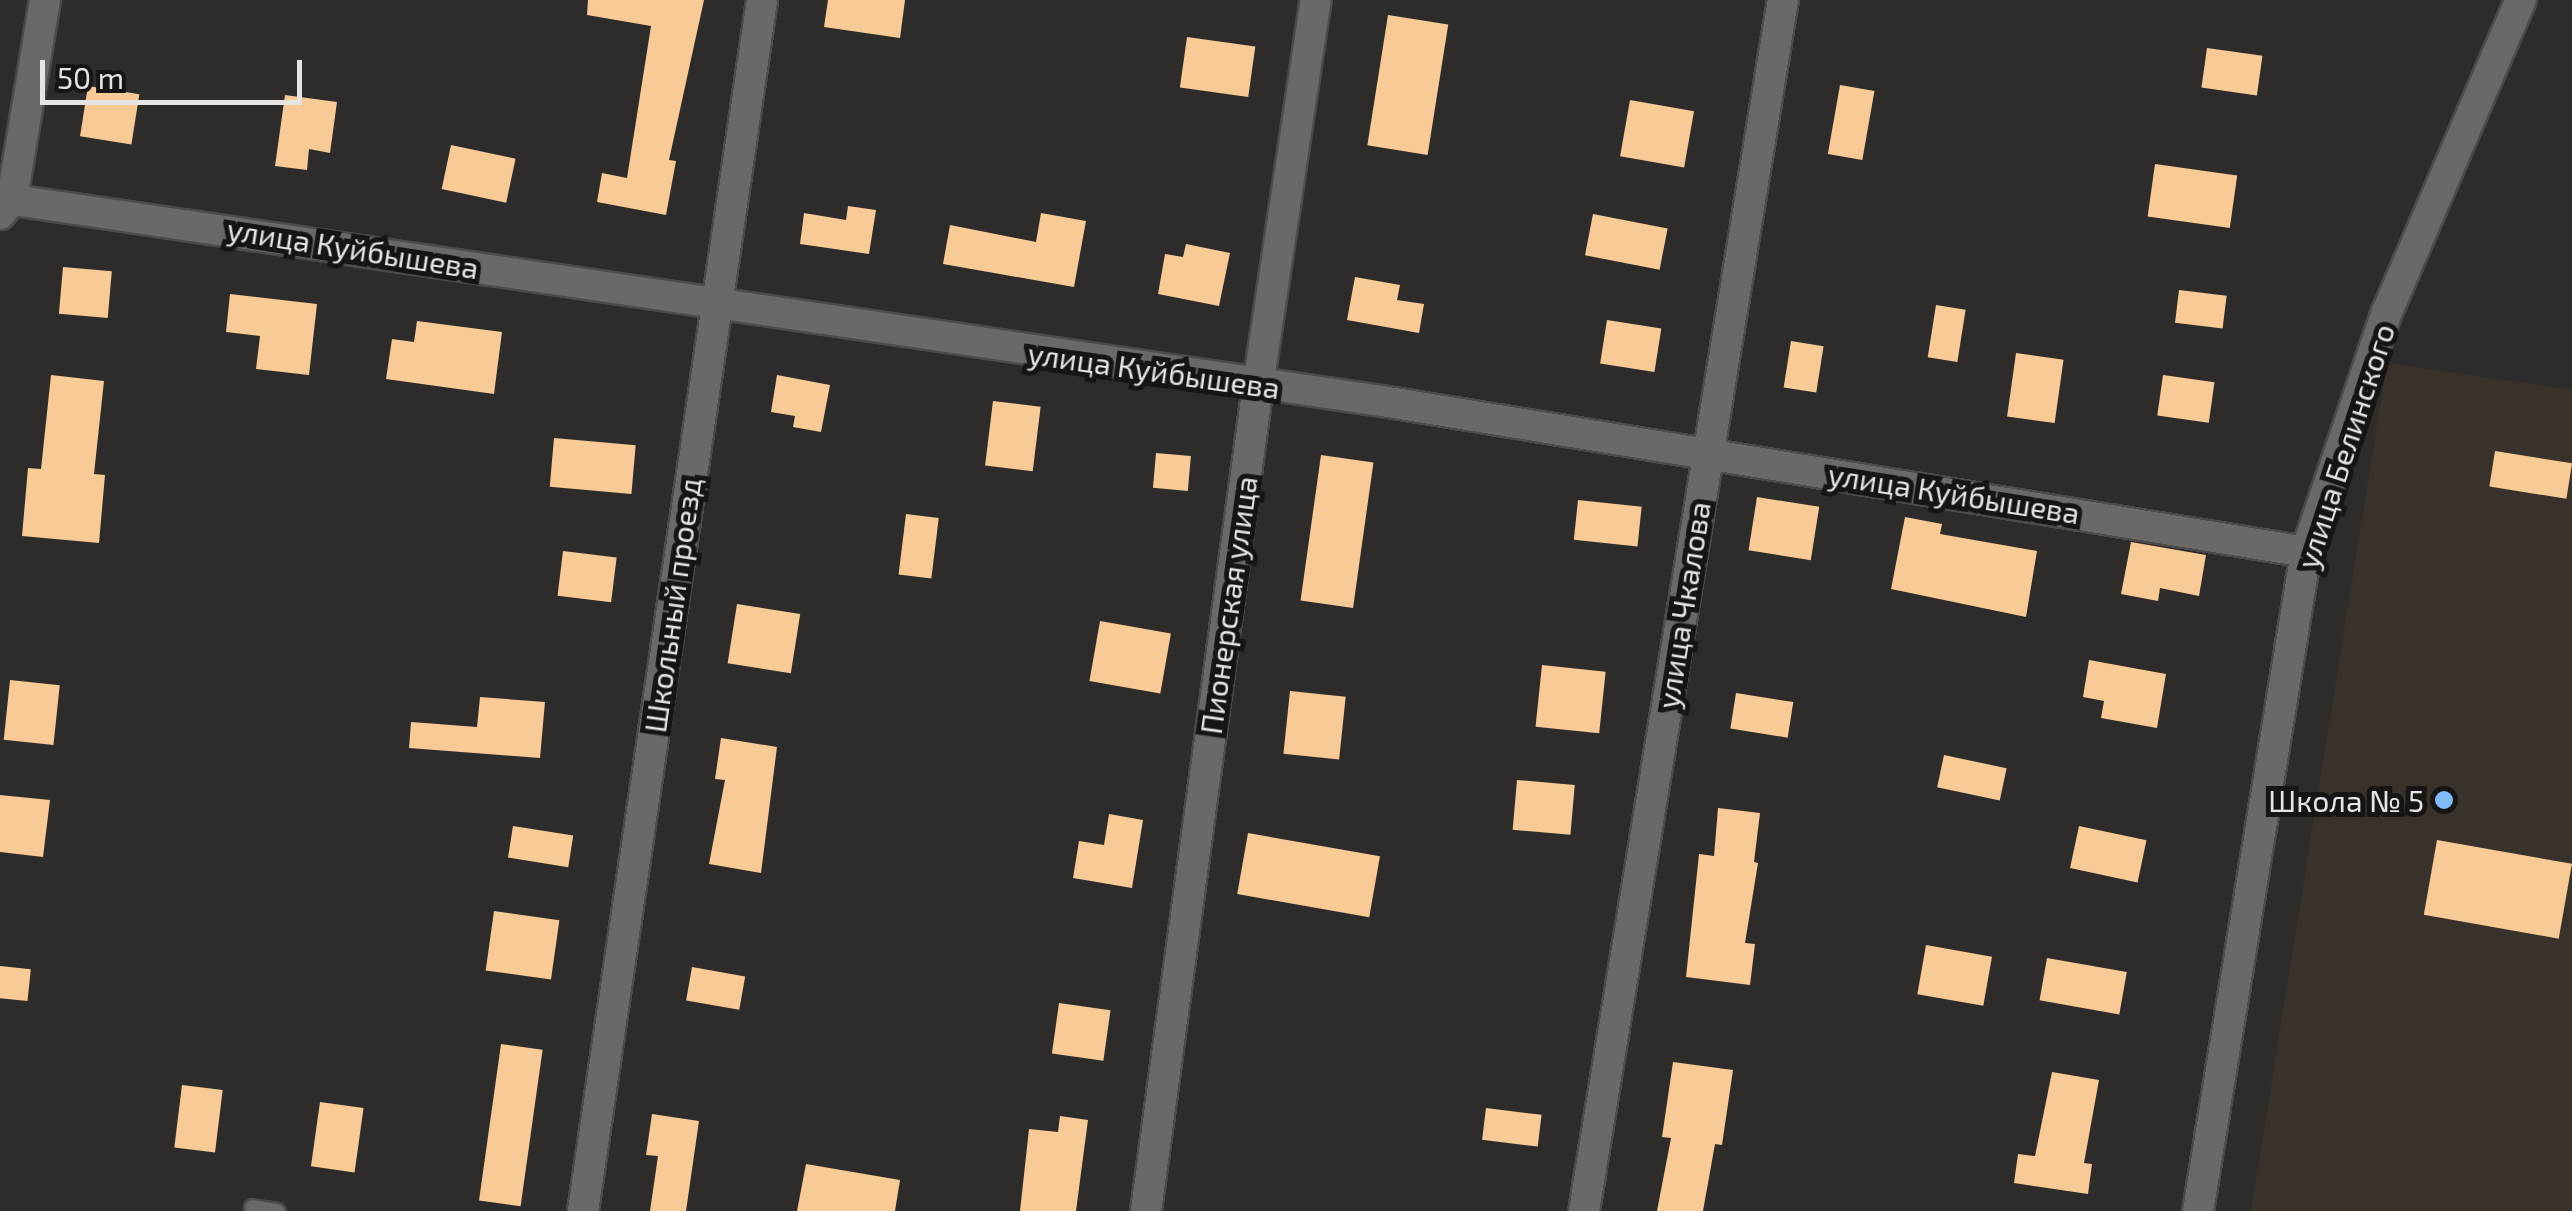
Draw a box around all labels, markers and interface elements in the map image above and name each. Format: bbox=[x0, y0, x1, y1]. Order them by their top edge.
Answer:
scale bar bbox=[45, 40, 308, 102]
text: 50 m bbox=[57, 59, 124, 95]
street label: улица Куйбышева bbox=[225, 210, 481, 286]
street label: улица Белинского bbox=[2288, 319, 2402, 573]
street label: улица Куйбышева bbox=[1026, 334, 1282, 406]
street label: улица Куйбышева bbox=[1826, 455, 2082, 531]
street label: Пионерская улица bbox=[1192, 474, 1264, 736]
street label: Школьный проезд bbox=[636, 475, 708, 735]
street label: улица Чкалова bbox=[1649, 499, 1717, 711]
place label: Школа № 5 bbox=[2268, 782, 2424, 818]
marker: Школа № 5 bbox=[2433, 789, 2455, 811]

